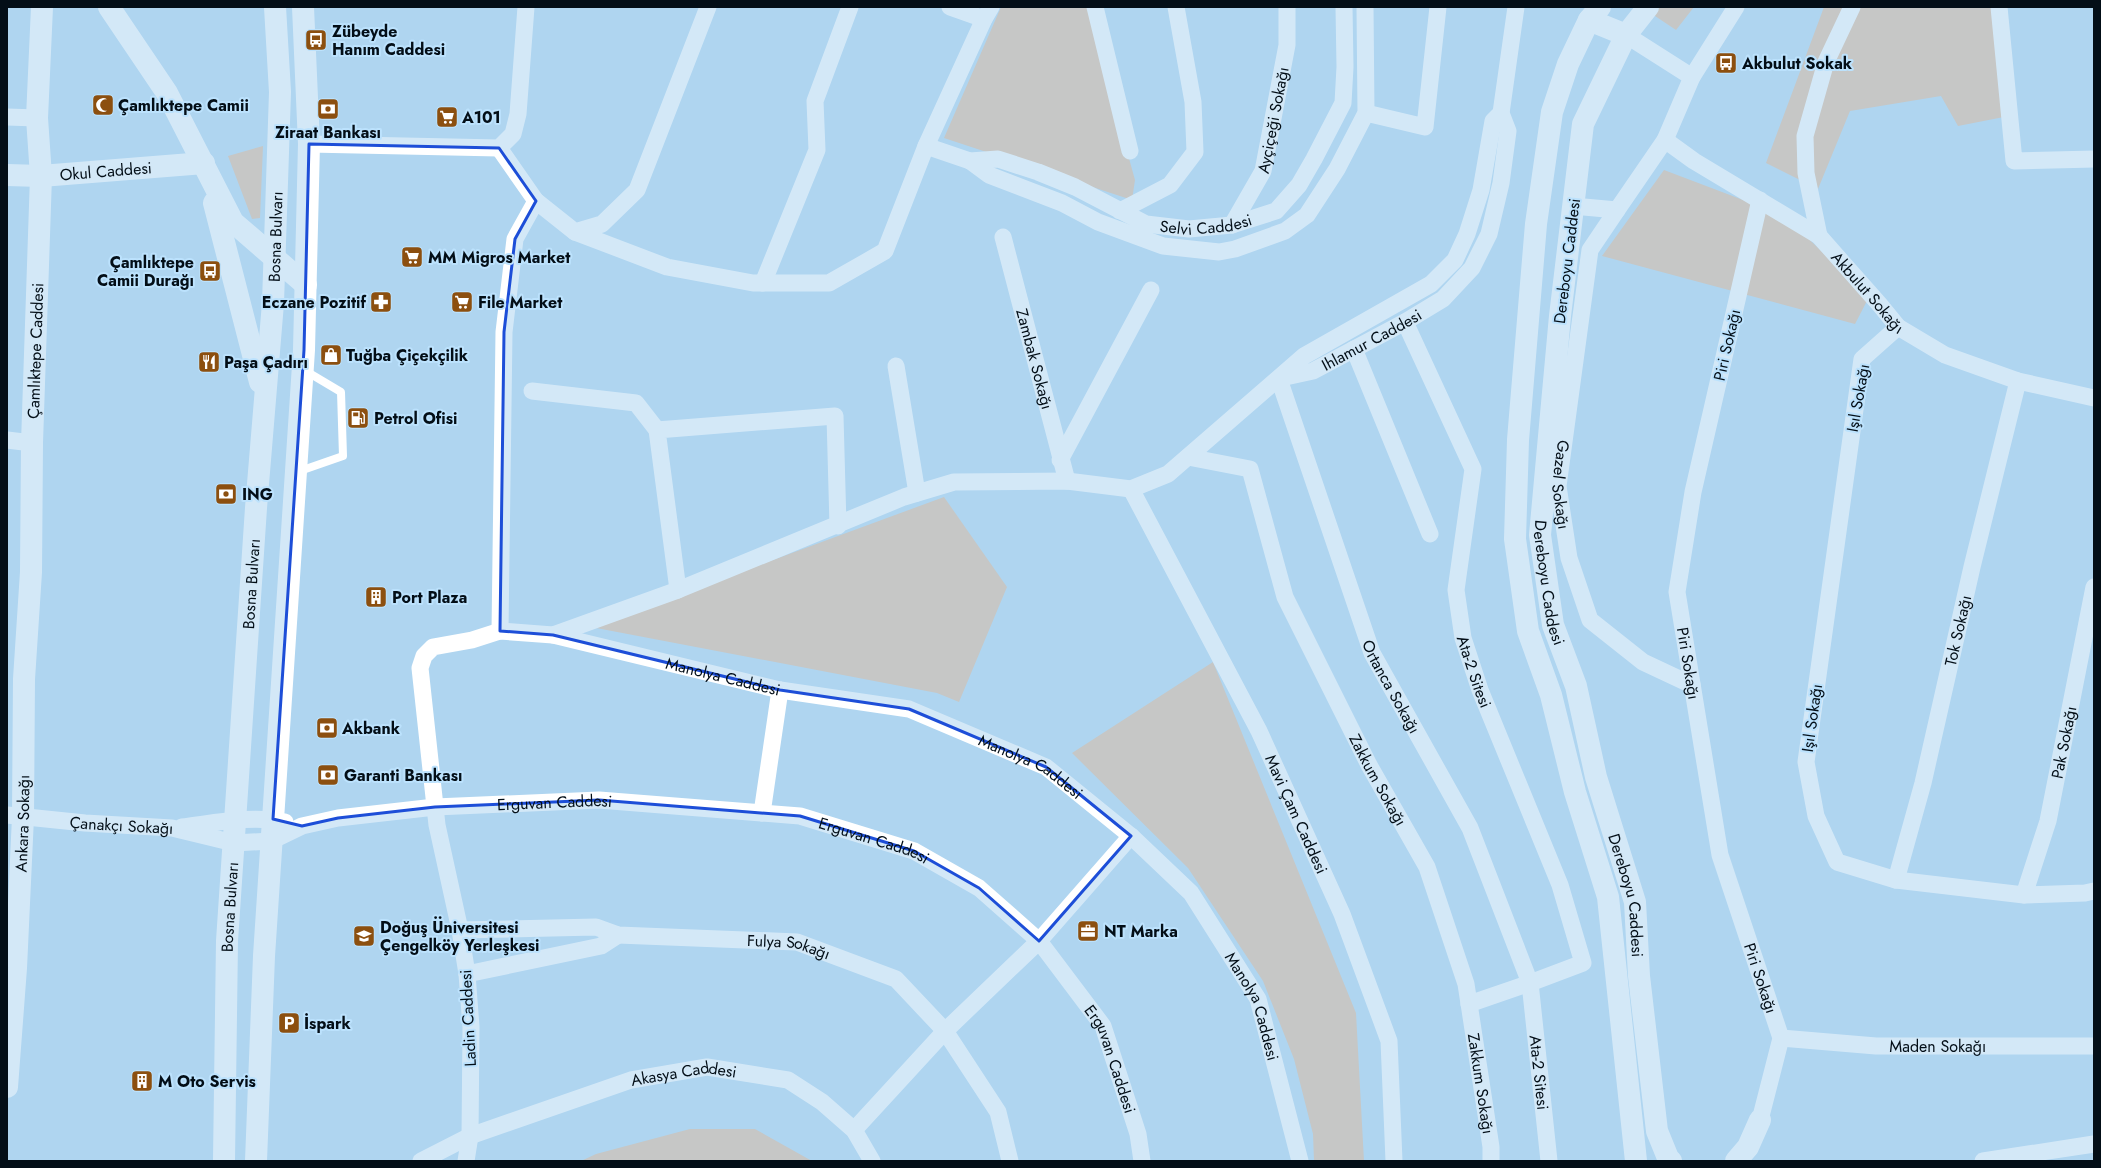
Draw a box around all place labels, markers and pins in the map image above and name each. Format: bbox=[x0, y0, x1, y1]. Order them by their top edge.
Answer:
place label: Zübeyde Hanım Caddesi bbox=[332, 20, 445, 61]
bus stop icon: Zübeyde Hanım Caddesi bbox=[303, 27, 329, 53]
bus stop icon: Akbulut Sokak bbox=[1713, 50, 1739, 76]
place label: Akbulut Sokak bbox=[1741, 52, 1853, 75]
mosque icon: Çamlıktepe Camii bbox=[90, 92, 116, 118]
place label: Çamlıktepe Camii bbox=[118, 94, 249, 117]
bank icon: Ziraat Bankası bbox=[315, 96, 341, 122]
supermarket icon: A101 bbox=[434, 104, 460, 130]
place label: A101 bbox=[461, 106, 501, 129]
place label: Ziraat Bankası bbox=[275, 121, 381, 144]
supermarket icon: MM Migros Market bbox=[399, 244, 425, 270]
place label: MM Migros Market bbox=[428, 246, 571, 269]
place label: Çamlıktepe Camii Durağı bbox=[97, 251, 194, 292]
bus stop icon: Çamlıktepe Camii Durağı bbox=[197, 258, 223, 284]
pharmacy icon: Eczane Pozitif bbox=[368, 289, 394, 315]
supermarket icon: File Market bbox=[449, 289, 475, 315]
place label: Eczane Pozitif bbox=[262, 291, 367, 314]
place label: File Market bbox=[478, 291, 563, 314]
shop icon: Tuğba Çiçekçilik bbox=[318, 342, 344, 368]
place label: Tuğba Çiçekçilik bbox=[346, 344, 469, 367]
restaurant icon: Paşa Çadırı bbox=[196, 349, 222, 375]
place label: Paşa Çadırı bbox=[224, 351, 308, 374]
fuel station icon: Petrol Ofisi bbox=[345, 405, 371, 431]
place label: Petrol Ofisi bbox=[374, 407, 457, 430]
bank icon: ING bbox=[213, 481, 239, 507]
place label: ING bbox=[242, 483, 273, 506]
building icon: Port Plaza bbox=[363, 584, 389, 610]
place label: Port Plaza bbox=[392, 586, 467, 609]
bank icon: Akbank bbox=[314, 715, 340, 741]
place label: Akbank bbox=[341, 717, 401, 740]
bank icon: Garanti Bankası bbox=[315, 762, 341, 788]
place label: Garanti Bankası bbox=[344, 764, 462, 787]
place label: Doğuş Üniversitesi Çengelköy Yerleşkesi bbox=[380, 916, 540, 957]
office icon: NT Marka bbox=[1075, 918, 1101, 944]
place label: NT Marka bbox=[1104, 920, 1178, 943]
school or university icon: Doğuş Üniversitesi Çengelköy Yerleşkesi bbox=[351, 923, 377, 949]
parking icon: İspark bbox=[276, 1010, 302, 1036]
place label: İspark bbox=[304, 1012, 351, 1035]
building icon: M Oto Servis bbox=[129, 1068, 155, 1094]
place label: M Oto Servis bbox=[158, 1070, 256, 1093]

